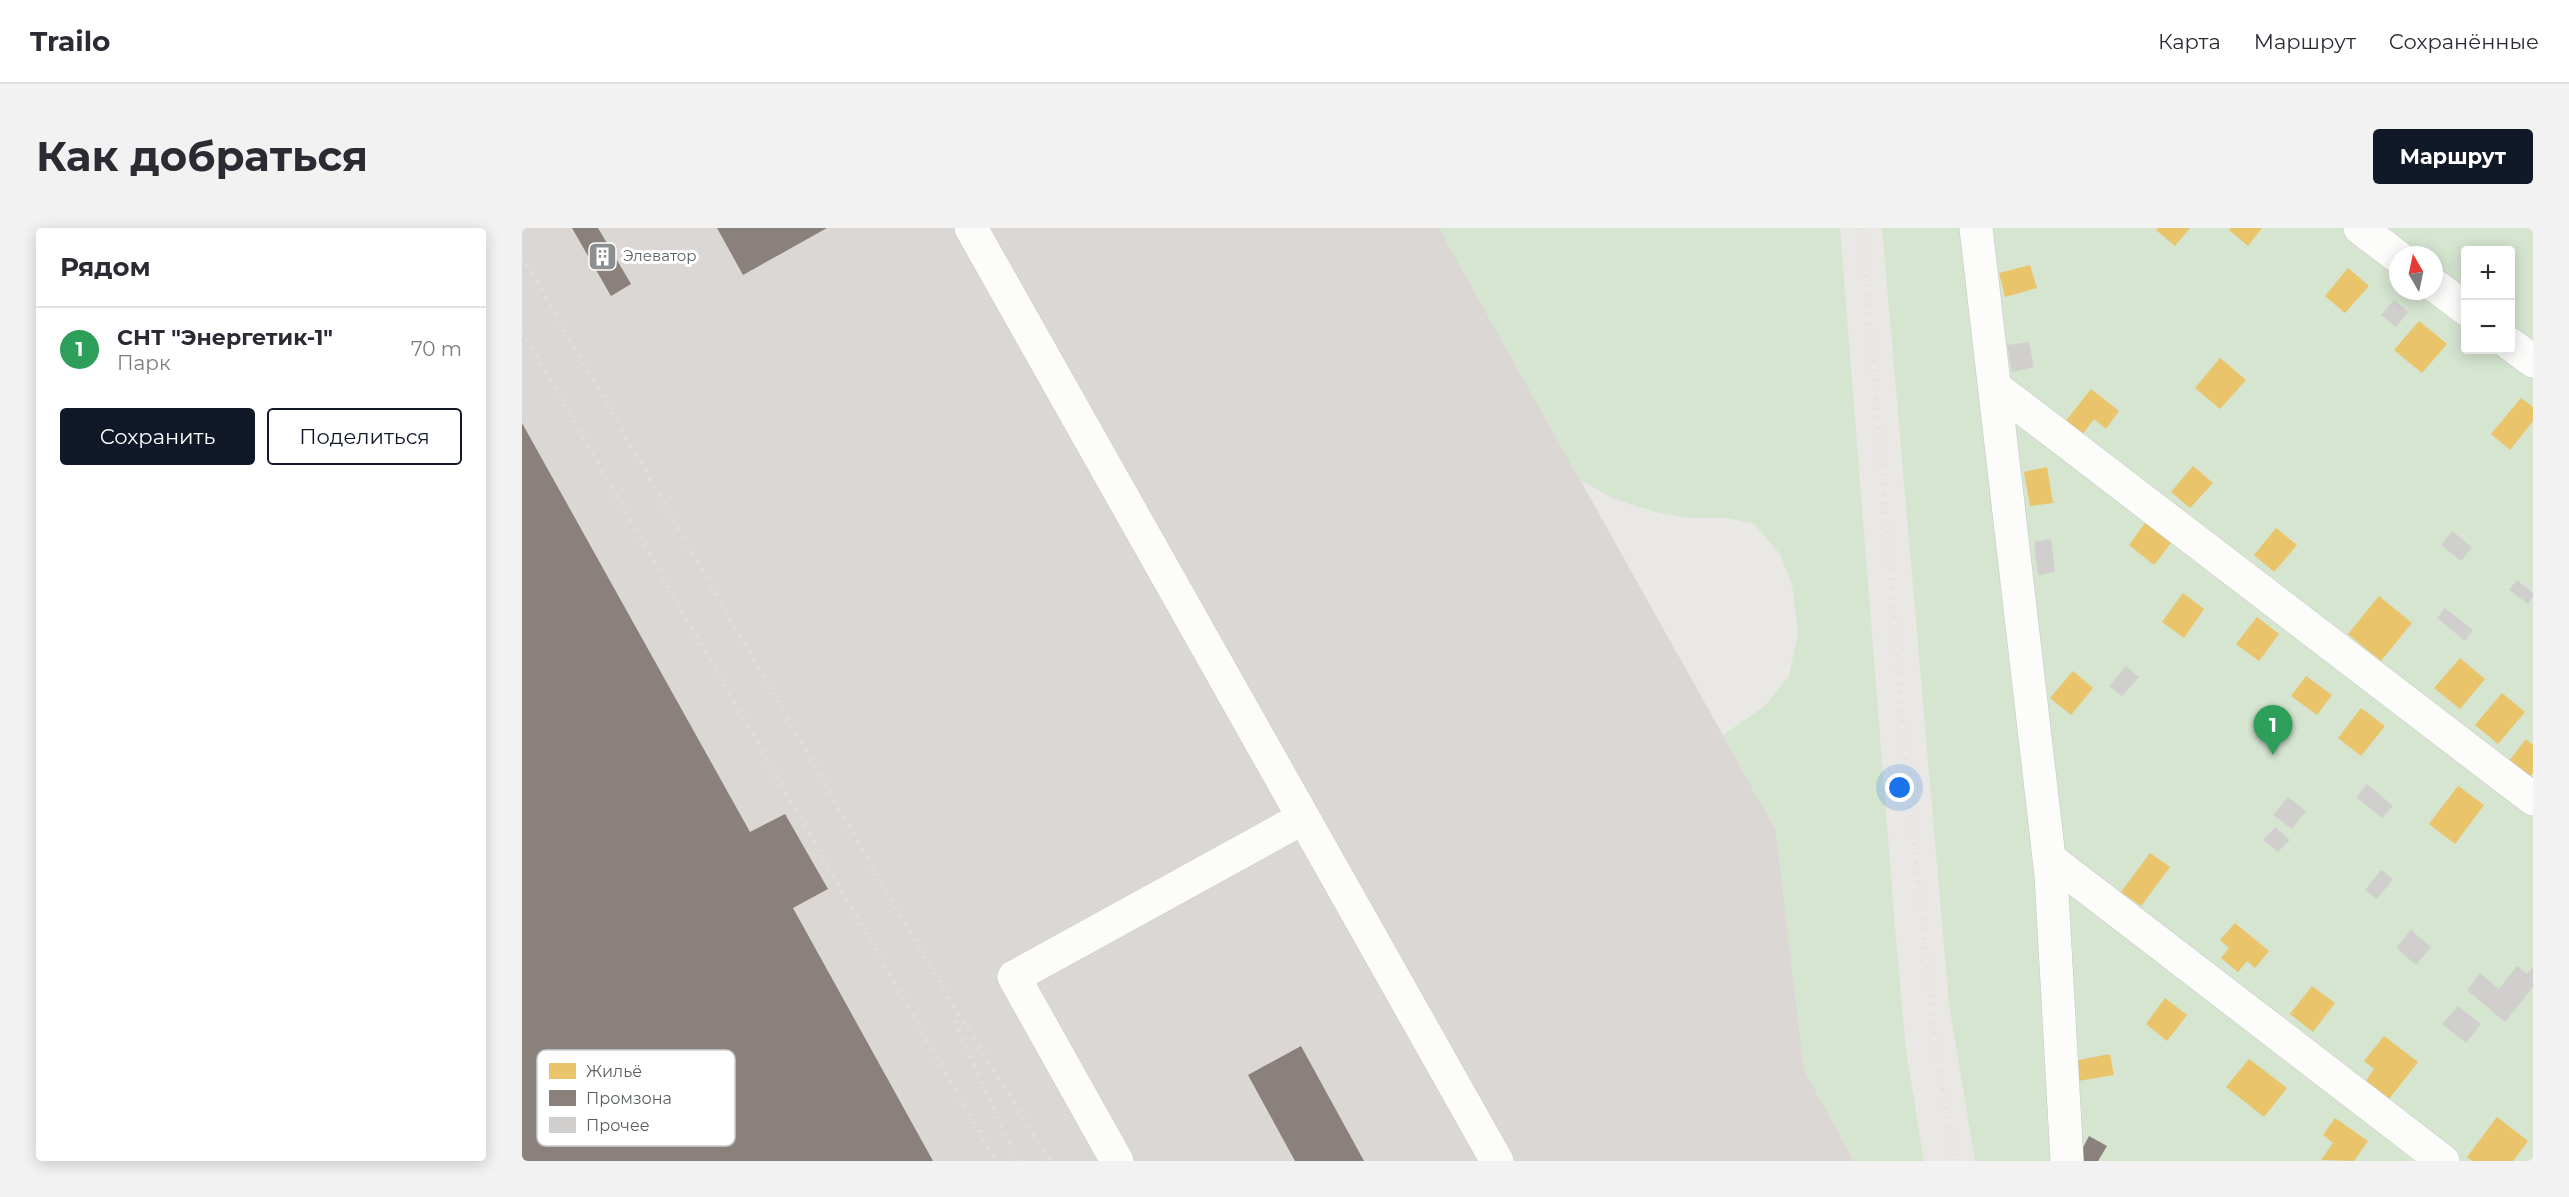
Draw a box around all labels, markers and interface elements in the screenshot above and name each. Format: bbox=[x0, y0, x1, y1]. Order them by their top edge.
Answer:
text: Trailo bbox=[30, 24, 110, 58]
text: Карта bbox=[2158, 29, 2221, 54]
text: Маршрут bbox=[2254, 29, 2356, 54]
text: Сохранённые bbox=[2389, 29, 2539, 54]
button: Маршрут bbox=[2373, 129, 2533, 184]
text: Как добраться bbox=[36, 130, 368, 182]
building icon: Элеватор bbox=[586, 240, 618, 272]
place label: Элеватор bbox=[623, 246, 697, 265]
north arrow bbox=[2389, 246, 2443, 300]
map controls bbox=[2461, 246, 2515, 354]
button: + bbox=[2461, 246, 2515, 300]
text: Рядом bbox=[60, 251, 151, 283]
button: − bbox=[2461, 300, 2515, 354]
text: СНТ "Энергетик-1" bbox=[117, 324, 333, 351]
text: 1 bbox=[76, 337, 83, 361]
text: 70 m bbox=[411, 337, 462, 361]
text: Парк bbox=[117, 351, 171, 375]
button: Сохранить bbox=[60, 408, 255, 465]
button: Поделиться bbox=[267, 408, 462, 465]
pin: 1 bbox=[2254, 706, 2292, 755]
your location bbox=[1885, 773, 1914, 802]
legend bbox=[537, 1050, 735, 1146]
text: Жильё bbox=[586, 1062, 642, 1081]
text: Промзона bbox=[586, 1089, 672, 1108]
text: Прочее bbox=[586, 1116, 650, 1135]

